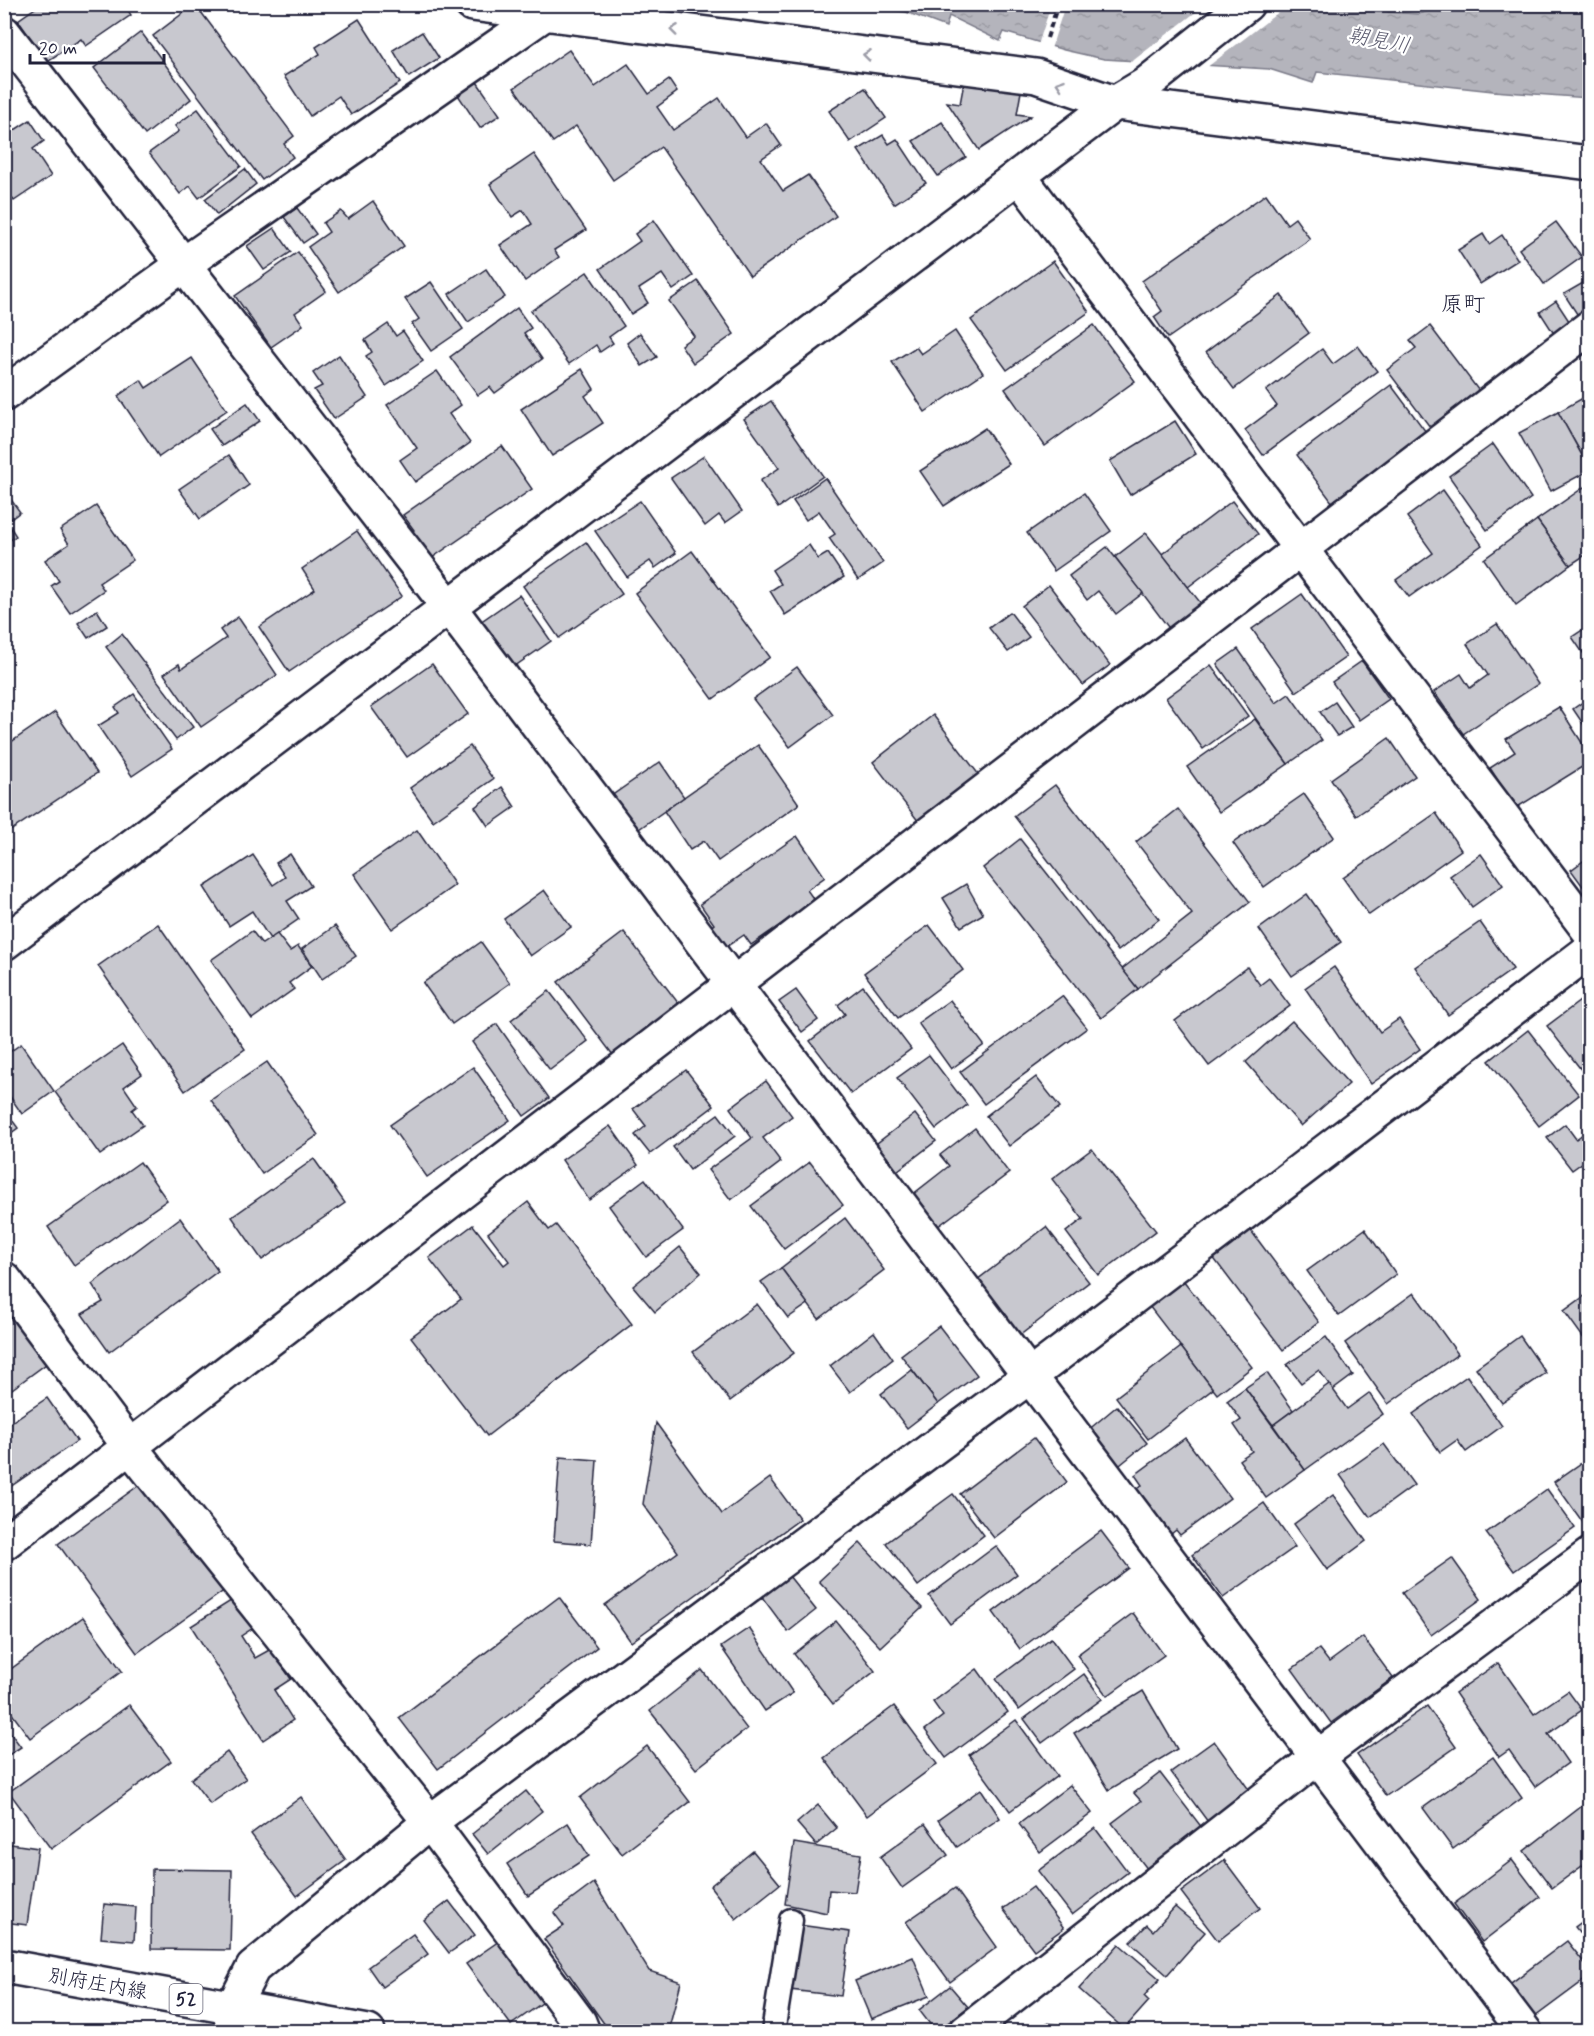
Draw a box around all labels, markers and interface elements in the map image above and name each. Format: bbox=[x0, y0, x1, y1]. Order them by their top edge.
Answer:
water label: 朝見川 bbox=[1345, 21, 1412, 61]
one-way arrow bbox=[669, 25, 679, 37]
scale bar bbox=[30, 27, 164, 65]
text: 20 m bbox=[39, 37, 77, 61]
one-way arrow bbox=[863, 49, 872, 61]
one-way arrow bbox=[1055, 79, 1066, 92]
district label: 原町 bbox=[1441, 291, 1485, 319]
street label: 別府庄内線 bbox=[46, 1962, 149, 2006]
road number: 52 bbox=[170, 1984, 202, 2014]

